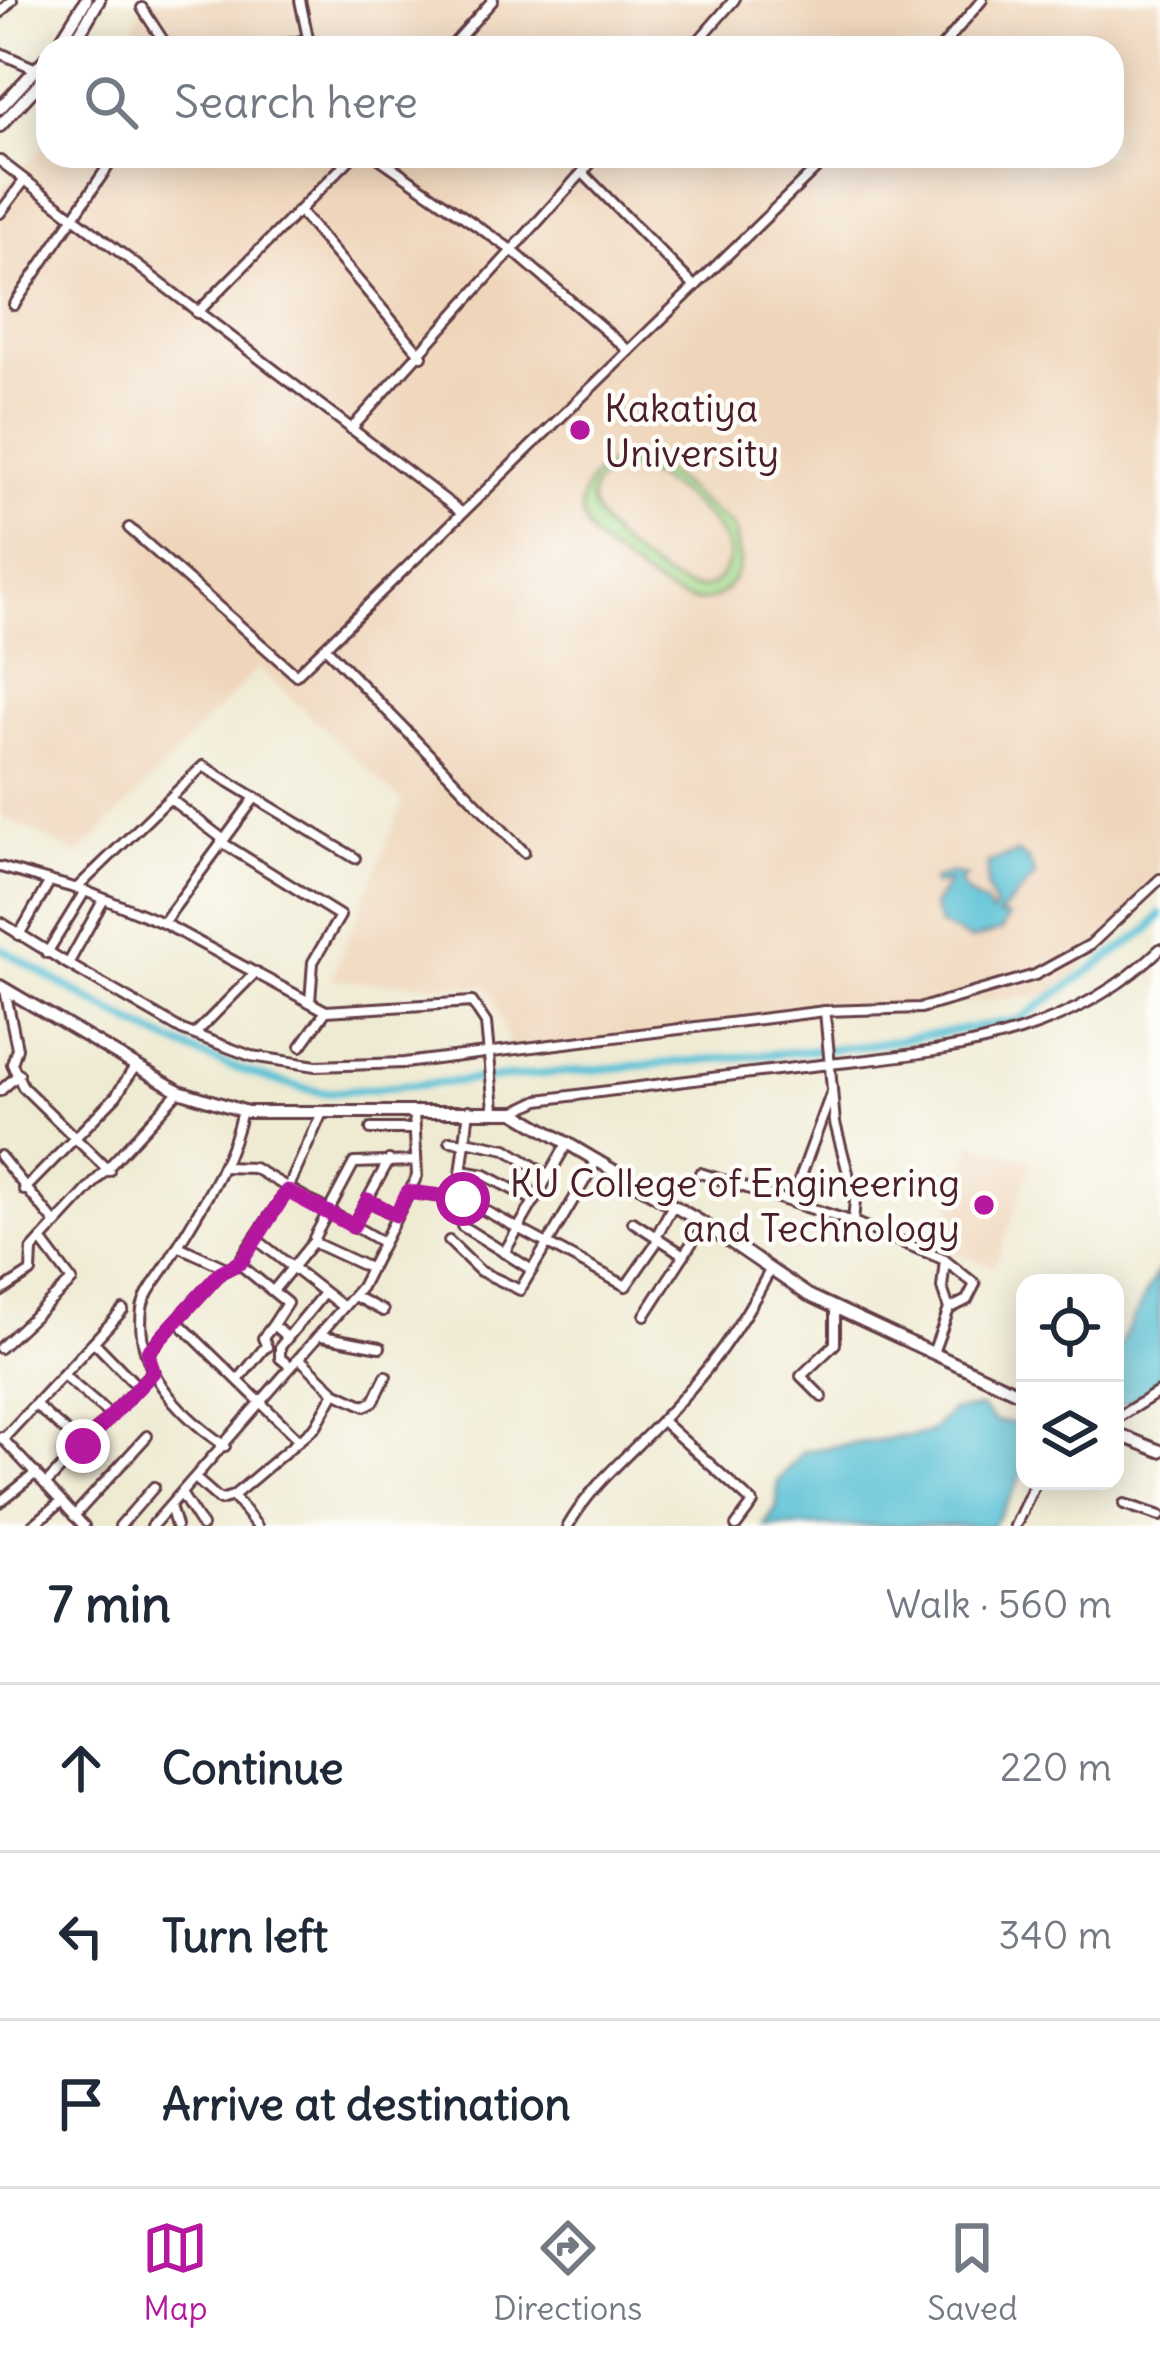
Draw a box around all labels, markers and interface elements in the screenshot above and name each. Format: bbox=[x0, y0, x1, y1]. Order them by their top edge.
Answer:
search box bbox=[36, 36, 1124, 168]
icon: search bbox=[78, 69, 144, 135]
text: Search here bbox=[174, 74, 418, 130]
place label: Kakatiya University bbox=[604, 384, 779, 478]
marker: Kakatiya University bbox=[567, 417, 593, 443]
place label: KU College of Engineering and Technology bbox=[509, 1159, 960, 1253]
route start bbox=[436, 1172, 490, 1226]
marker: KU College of Engineering and Technology bbox=[971, 1192, 997, 1218]
map controls bbox=[1016, 1274, 1124, 1490]
button: locate bbox=[1016, 1274, 1124, 1382]
button: layers bbox=[1016, 1382, 1124, 1490]
route end bbox=[56, 1419, 110, 1473]
text: 7 min bbox=[48, 1572, 171, 1636]
text: Walk · 560 m bbox=[886, 1580, 1112, 1629]
icon: ahead bbox=[48, 1735, 114, 1801]
text: Continue bbox=[162, 1740, 344, 1796]
text: 220 m bbox=[1000, 1743, 1112, 1792]
icon: left bbox=[48, 1903, 114, 1969]
text: Turn left bbox=[162, 1908, 328, 1964]
text: 340 m bbox=[998, 1911, 1112, 1960]
icon: arrive bbox=[48, 2071, 114, 2137]
text: Arrive at destination bbox=[162, 2076, 571, 2132]
tab: Map bbox=[142, 2215, 208, 2329]
tab: Directions bbox=[493, 2215, 642, 2329]
tab: Saved bbox=[927, 2215, 1018, 2329]

